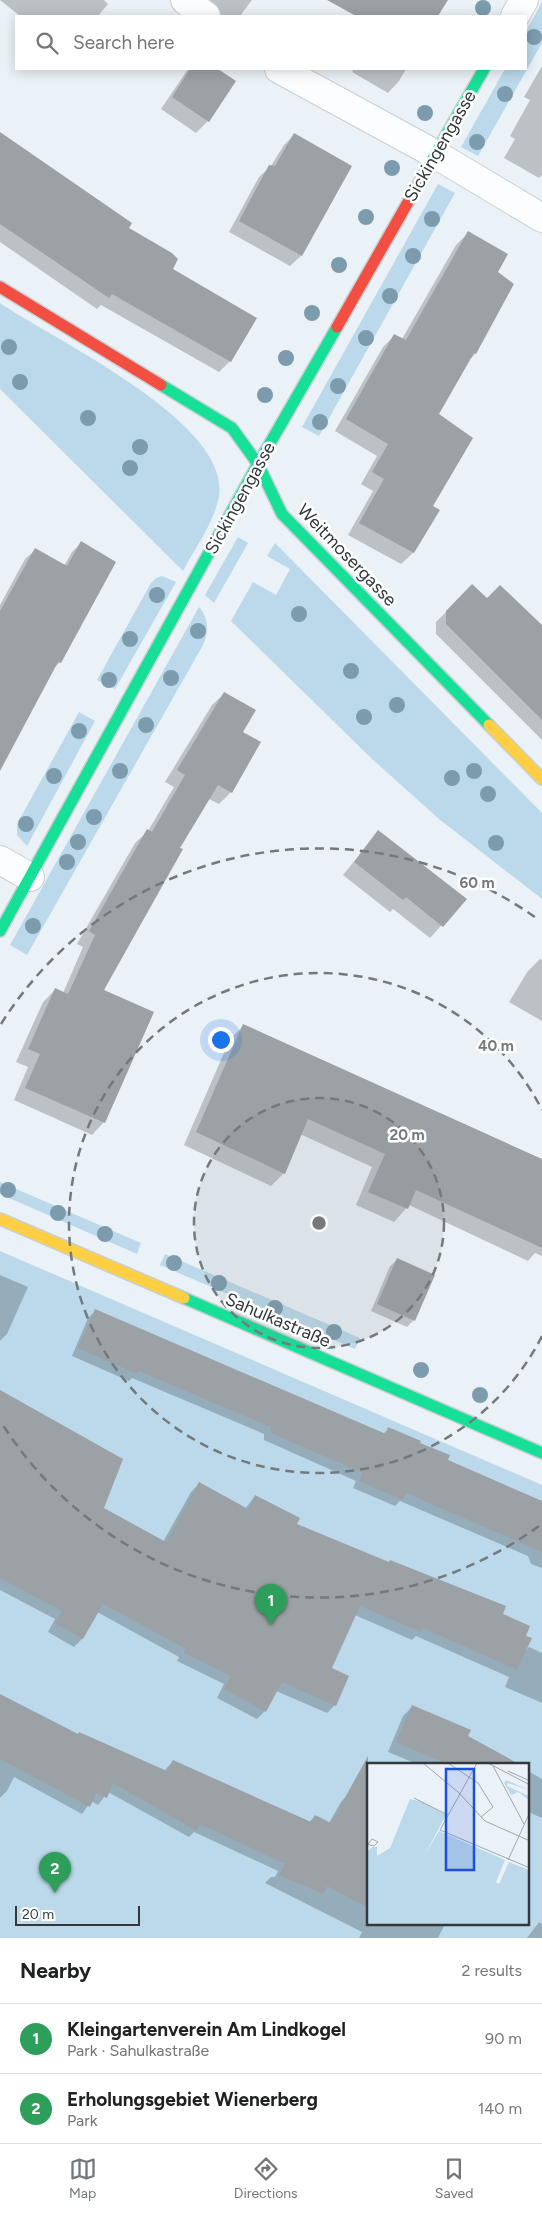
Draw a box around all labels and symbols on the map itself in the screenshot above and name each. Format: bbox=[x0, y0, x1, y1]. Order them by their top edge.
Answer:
street label: Sickingengasse bbox=[399, 86, 481, 205]
street label: Sickingengasse bbox=[200, 438, 280, 558]
street label: Weitmosergasse bbox=[293, 499, 401, 611]
text: 60 m bbox=[459, 874, 495, 892]
your location bbox=[208, 1027, 234, 1053]
text: 40 m bbox=[478, 1037, 514, 1055]
text: 20 m bbox=[389, 1126, 425, 1144]
centre of rings bbox=[310, 1214, 328, 1232]
street label: Sahulkastraße bbox=[222, 1288, 334, 1352]
pin: 1 bbox=[255, 1584, 287, 1625]
inset map bbox=[367, 1763, 530, 1926]
pin: 2 bbox=[39, 1852, 71, 1893]
scale bar bbox=[15, 1903, 140, 1926]

